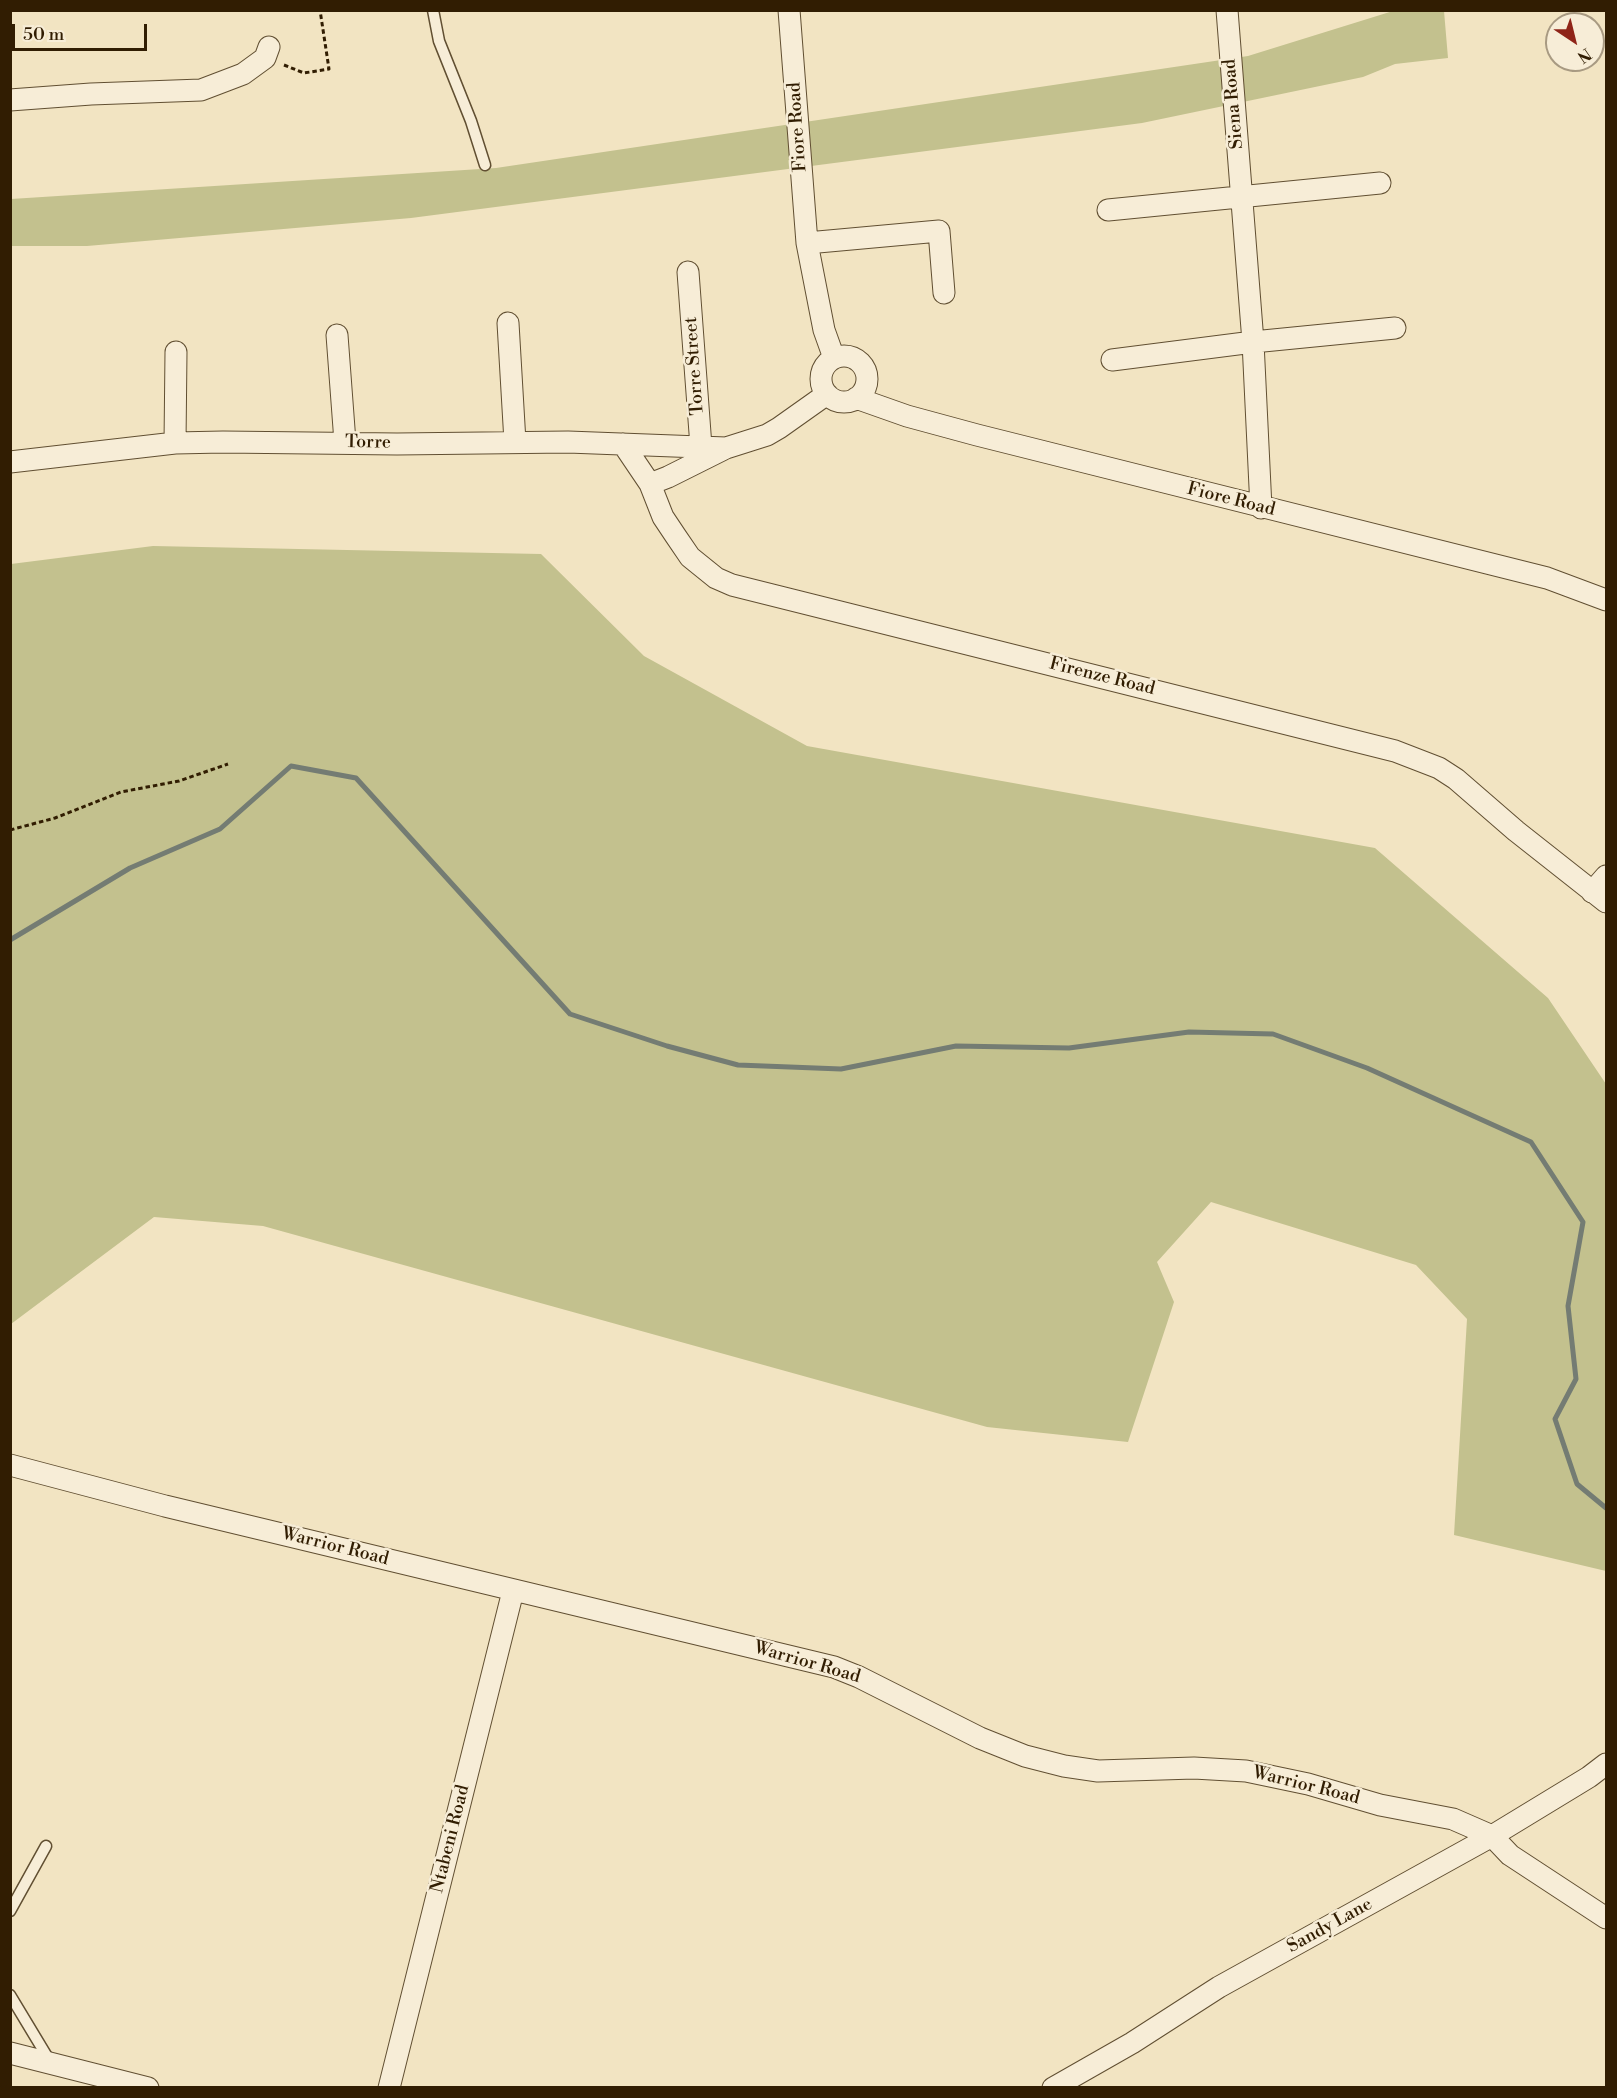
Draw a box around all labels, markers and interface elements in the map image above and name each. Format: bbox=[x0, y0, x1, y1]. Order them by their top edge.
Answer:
scale bar bbox=[15, 12, 150, 50]
north arrow bbox=[1545, 12, 1605, 72]
text: 50 m bbox=[23, 23, 64, 46]
text: N bbox=[1573, 43, 1595, 67]
street label: Siena Road bbox=[1219, 58, 1249, 150]
street label: Fiore Road bbox=[784, 81, 812, 173]
street label: Torre Street bbox=[681, 316, 709, 416]
street label: Torre bbox=[345, 432, 391, 454]
street label: Fiore Road bbox=[1185, 479, 1277, 521]
street label: Firenze Road bbox=[1047, 653, 1157, 701]
street label: Warrior Road bbox=[279, 1523, 391, 1571]
street label: Warrior Road bbox=[751, 1637, 863, 1689]
street label: Warrior Road bbox=[1250, 1762, 1362, 1810]
street label: Ntabeni Road bbox=[427, 1783, 475, 1895]
street label: Sandy Lane bbox=[1284, 1894, 1376, 1958]

